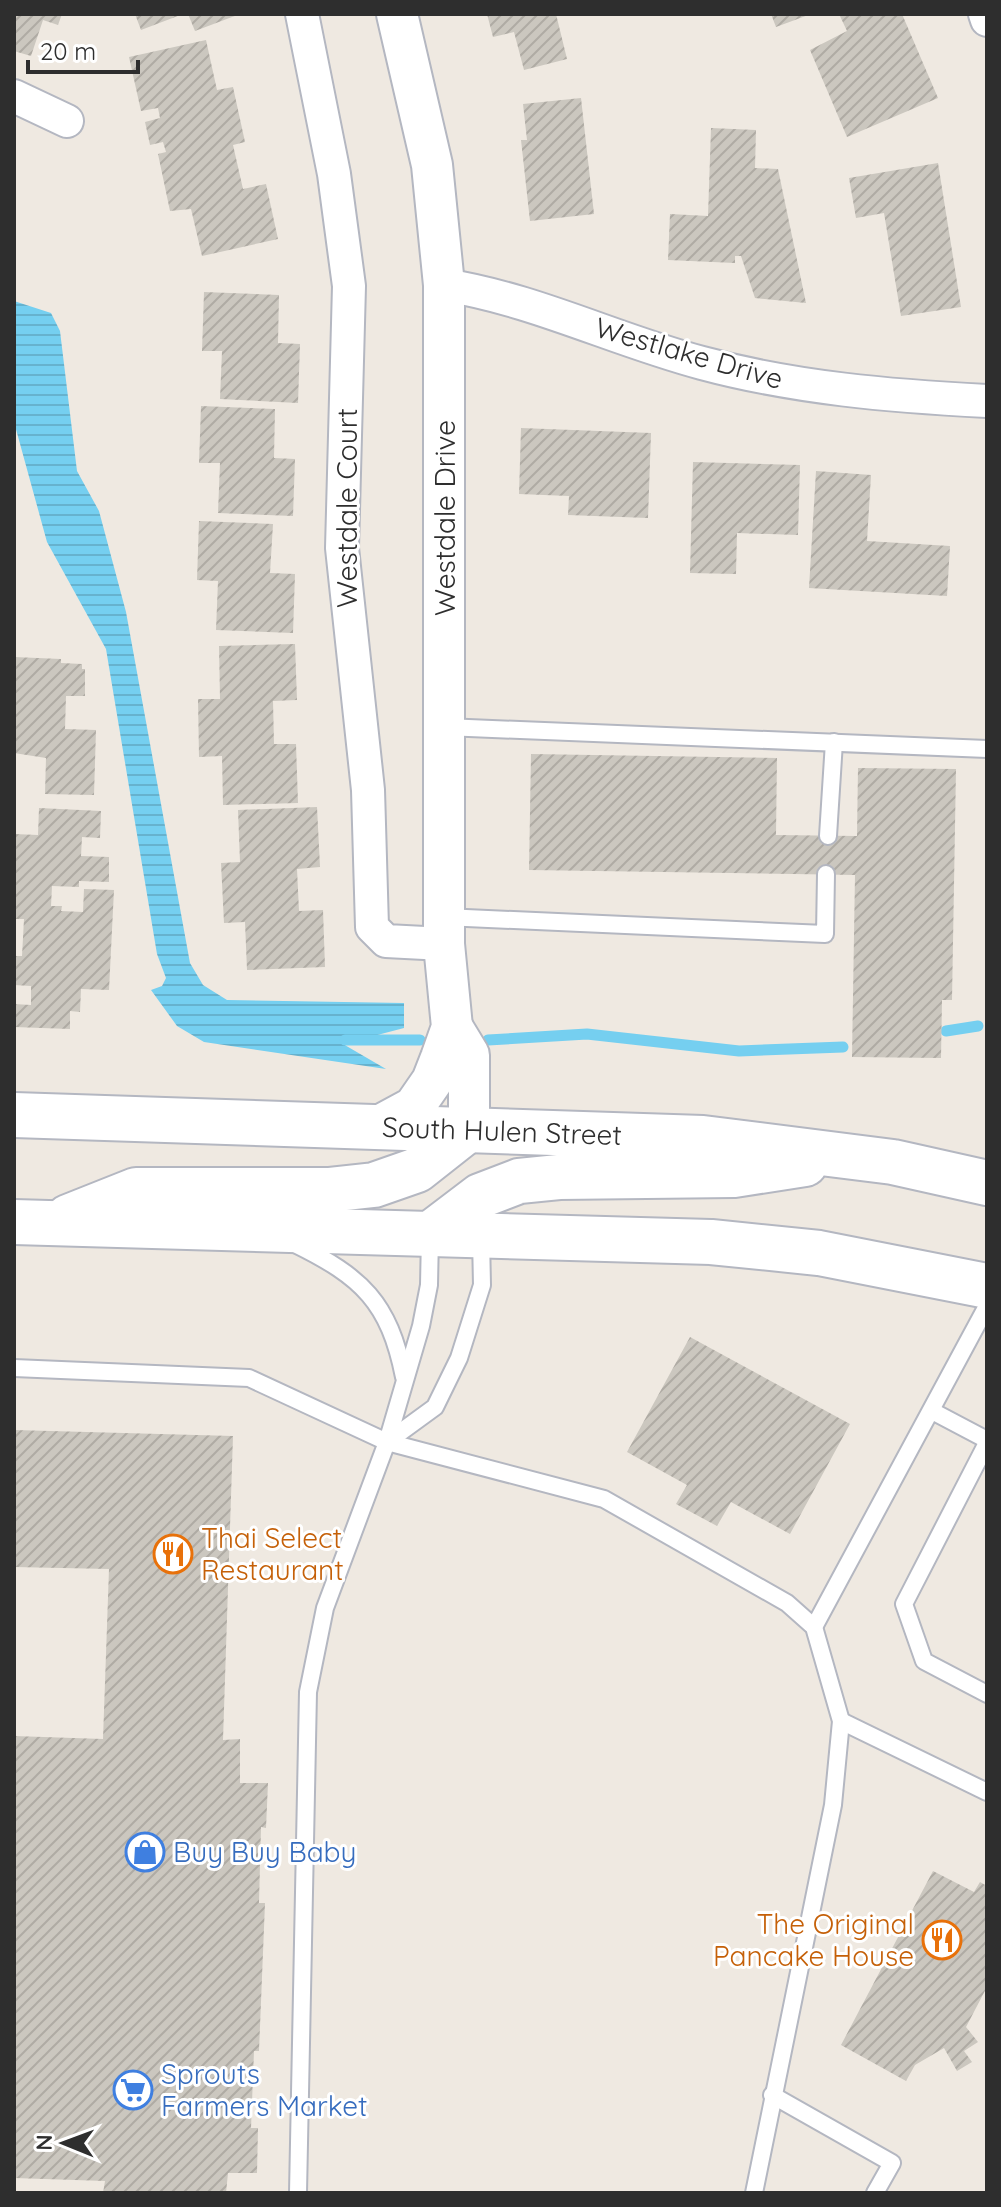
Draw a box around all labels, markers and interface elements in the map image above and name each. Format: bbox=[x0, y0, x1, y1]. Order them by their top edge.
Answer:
scale bar bbox=[28, 24, 138, 74]
text: 20 m bbox=[40, 36, 96, 66]
street label: Westlake Drive bbox=[591, 309, 787, 396]
street label: Westdale Court bbox=[329, 408, 364, 608]
street label: Westdale Drive bbox=[427, 420, 462, 616]
street label: South Hulen Street bbox=[381, 1109, 623, 1152]
place label: Thai Select Restaurant bbox=[201, 1520, 344, 1587]
restaurant icon: Thai Select Restaurant bbox=[152, 1533, 194, 1575]
shop icon: Buy Buy Baby bbox=[124, 1831, 166, 1873]
place label: Buy Buy Baby bbox=[173, 1834, 357, 1869]
place label: The Original Pancake House bbox=[713, 1906, 914, 1973]
restaurant icon: The Original Pancake House bbox=[921, 1919, 963, 1961]
place label: Sprouts Farmers Market bbox=[161, 2056, 368, 2123]
supermarket icon: Sprouts Farmers Market bbox=[112, 2069, 154, 2111]
north arrow bbox=[24, 2103, 104, 2183]
text: N bbox=[30, 2134, 58, 2151]

